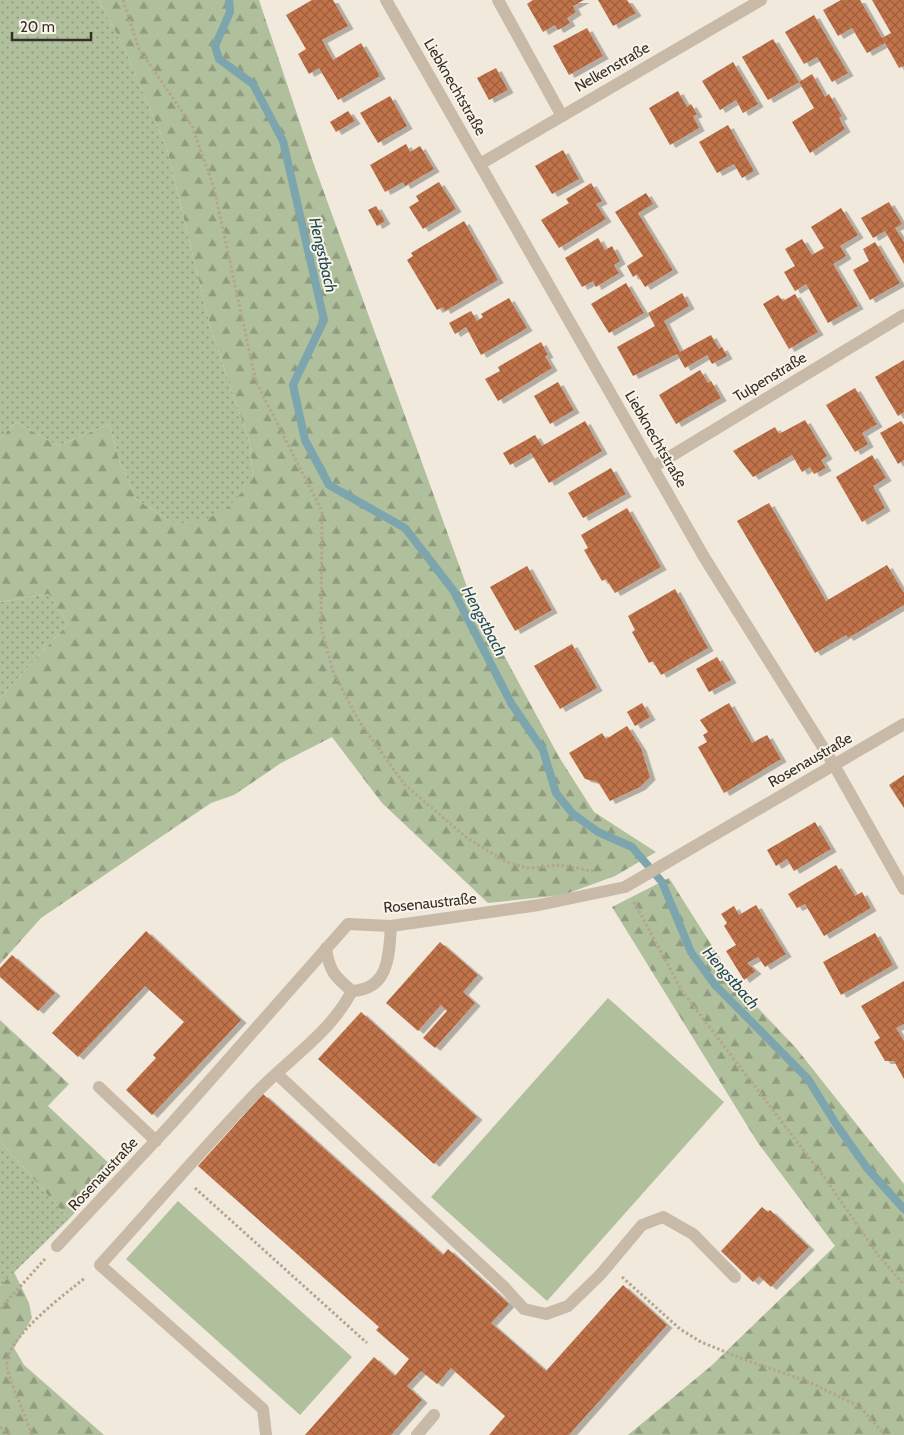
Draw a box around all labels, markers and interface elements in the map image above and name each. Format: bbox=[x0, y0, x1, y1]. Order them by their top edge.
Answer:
scale bar bbox=[12, 10, 91, 42]
text: 20 m bbox=[20, 18, 55, 36]
street label: Liebknechtstraße bbox=[420, 35, 490, 139]
street label: Nelkenstraße bbox=[571, 38, 653, 96]
water label: Hengstbach bbox=[305, 216, 341, 294]
street label: Tulpenstraße bbox=[730, 348, 810, 406]
street label: Liebknechtstraße bbox=[621, 387, 691, 491]
water label: Hengstbach bbox=[458, 583, 510, 659]
street label: Rosenaustraße bbox=[765, 729, 855, 791]
street label: Rosenaustraße bbox=[382, 889, 478, 917]
water label: Hengstbach bbox=[699, 943, 763, 1013]
street label: Rosenaustraße bbox=[64, 1133, 142, 1214]

